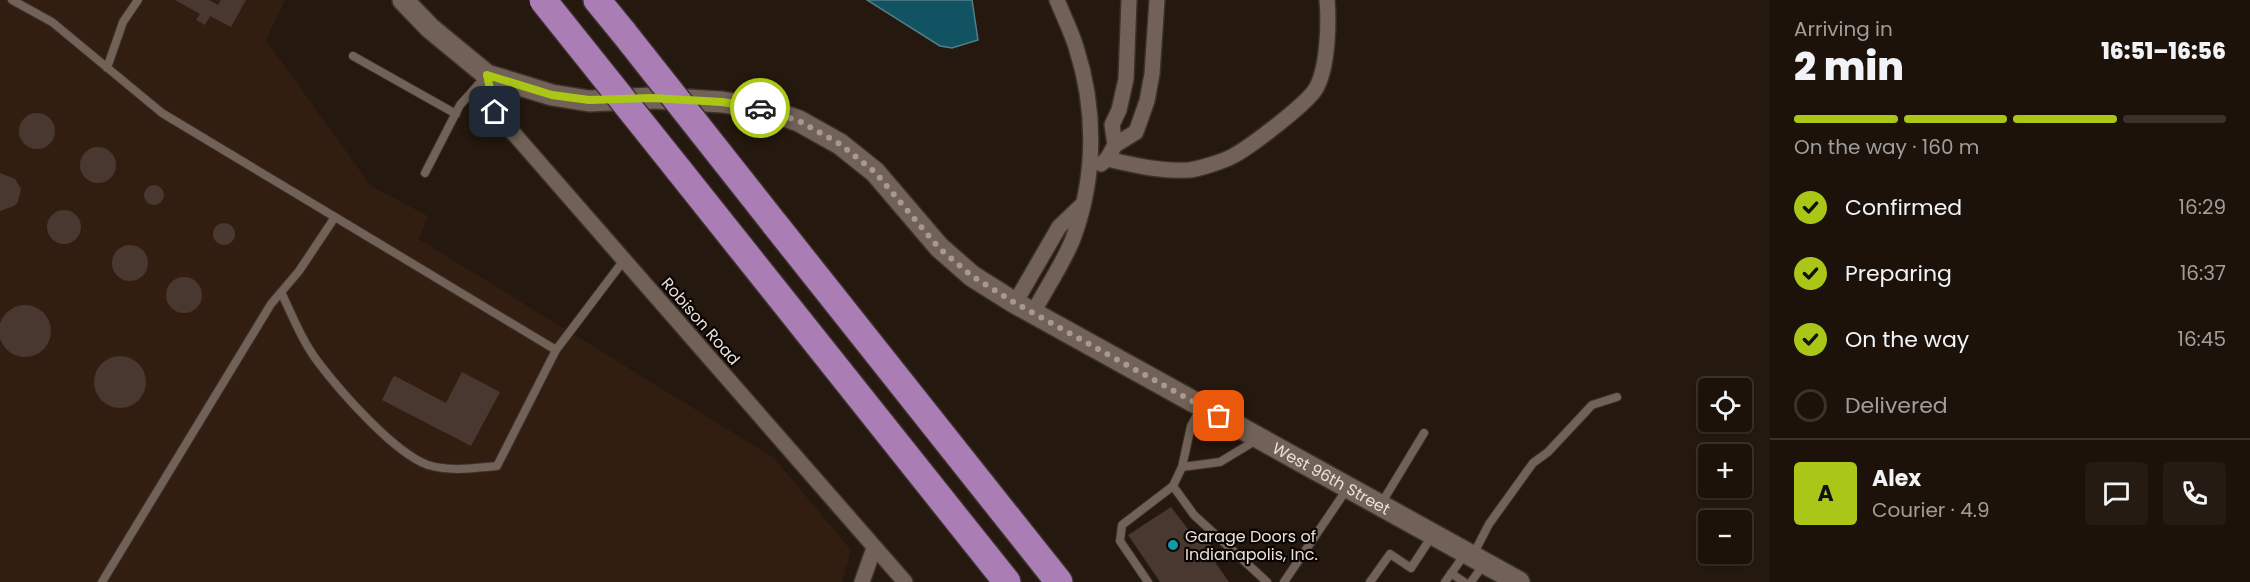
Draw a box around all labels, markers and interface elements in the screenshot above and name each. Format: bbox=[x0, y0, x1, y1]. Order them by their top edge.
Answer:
text: Arriving in bbox=[1794, 15, 1893, 43]
text: 16:51–16:56 bbox=[2101, 36, 2226, 67]
text: 2 min bbox=[1794, 39, 1904, 94]
courier bbox=[730, 78, 790, 138]
pin bbox=[469, 86, 520, 137]
icon: car bbox=[744, 92, 777, 125]
icon: home bbox=[478, 95, 511, 128]
text: On the way · 160 m bbox=[1794, 133, 1979, 161]
icon: check bbox=[1794, 191, 1827, 224]
text: Confirmed bbox=[1845, 192, 1962, 223]
text: 16:29 bbox=[2179, 193, 2226, 221]
icon: check bbox=[1794, 257, 1827, 290]
text: Preparing bbox=[1845, 258, 1952, 289]
text: 16:37 bbox=[2180, 259, 2226, 287]
street label: Robison Road bbox=[656, 272, 745, 370]
icon: check bbox=[1794, 323, 1827, 356]
text: On the way bbox=[1845, 324, 1969, 355]
text: 16:45 bbox=[2178, 325, 2226, 353]
map controls bbox=[1698, 378, 1752, 564]
button: locate bbox=[1698, 378, 1752, 432]
pin bbox=[1193, 390, 1244, 441]
text: Delivered bbox=[1845, 390, 1948, 421]
icon: bag bbox=[1202, 399, 1235, 432]
street label: West 96th Street bbox=[1268, 437, 1395, 521]
button: + bbox=[1698, 444, 1752, 498]
button: chat bbox=[2085, 462, 2148, 525]
button: phone bbox=[2163, 462, 2226, 525]
text: Alex bbox=[1872, 463, 1921, 494]
text: A bbox=[1817, 478, 1834, 509]
text: Courier · 4.9 bbox=[1872, 496, 1990, 524]
button: − bbox=[1698, 510, 1752, 564]
place label: Garage Doors of Indianapolis, Inc. bbox=[1185, 525, 1318, 566]
marker: Garage Doors of Indianapolis, Inc. bbox=[1166, 538, 1180, 552]

